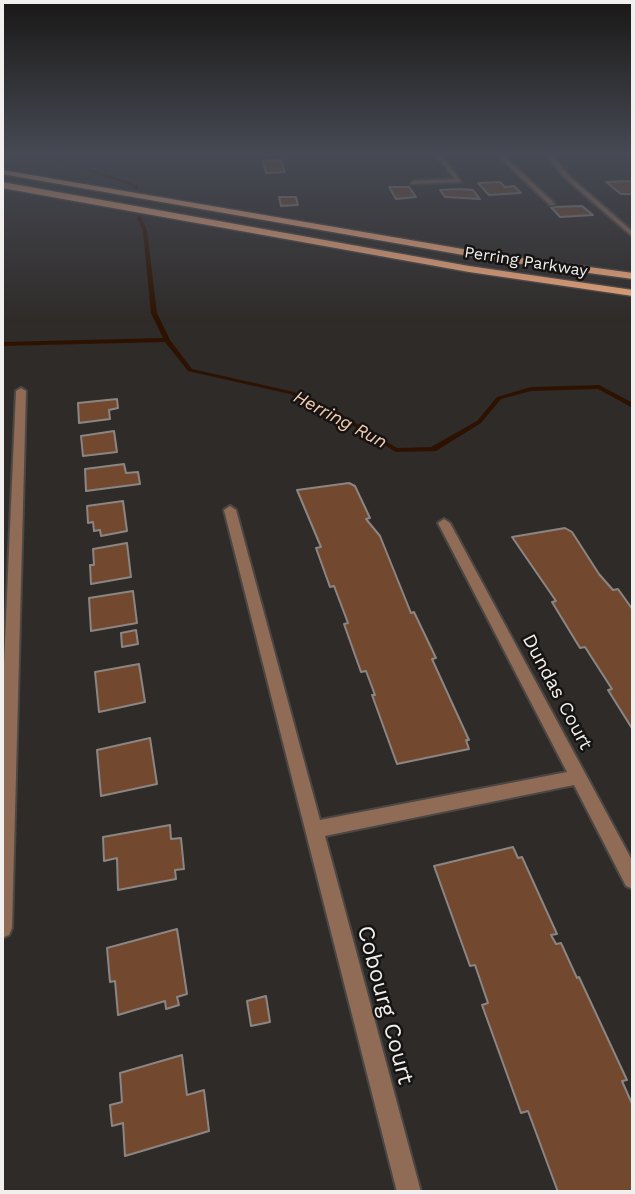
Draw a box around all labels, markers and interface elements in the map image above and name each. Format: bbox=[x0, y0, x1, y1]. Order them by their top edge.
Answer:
street label: Perring Parkway bbox=[463, 243, 589, 281]
water label: Herring Run bbox=[290, 386, 390, 454]
street label: Dundas Court bbox=[517, 630, 597, 754]
street label: Cobourg Court bbox=[351, 923, 419, 1087]

